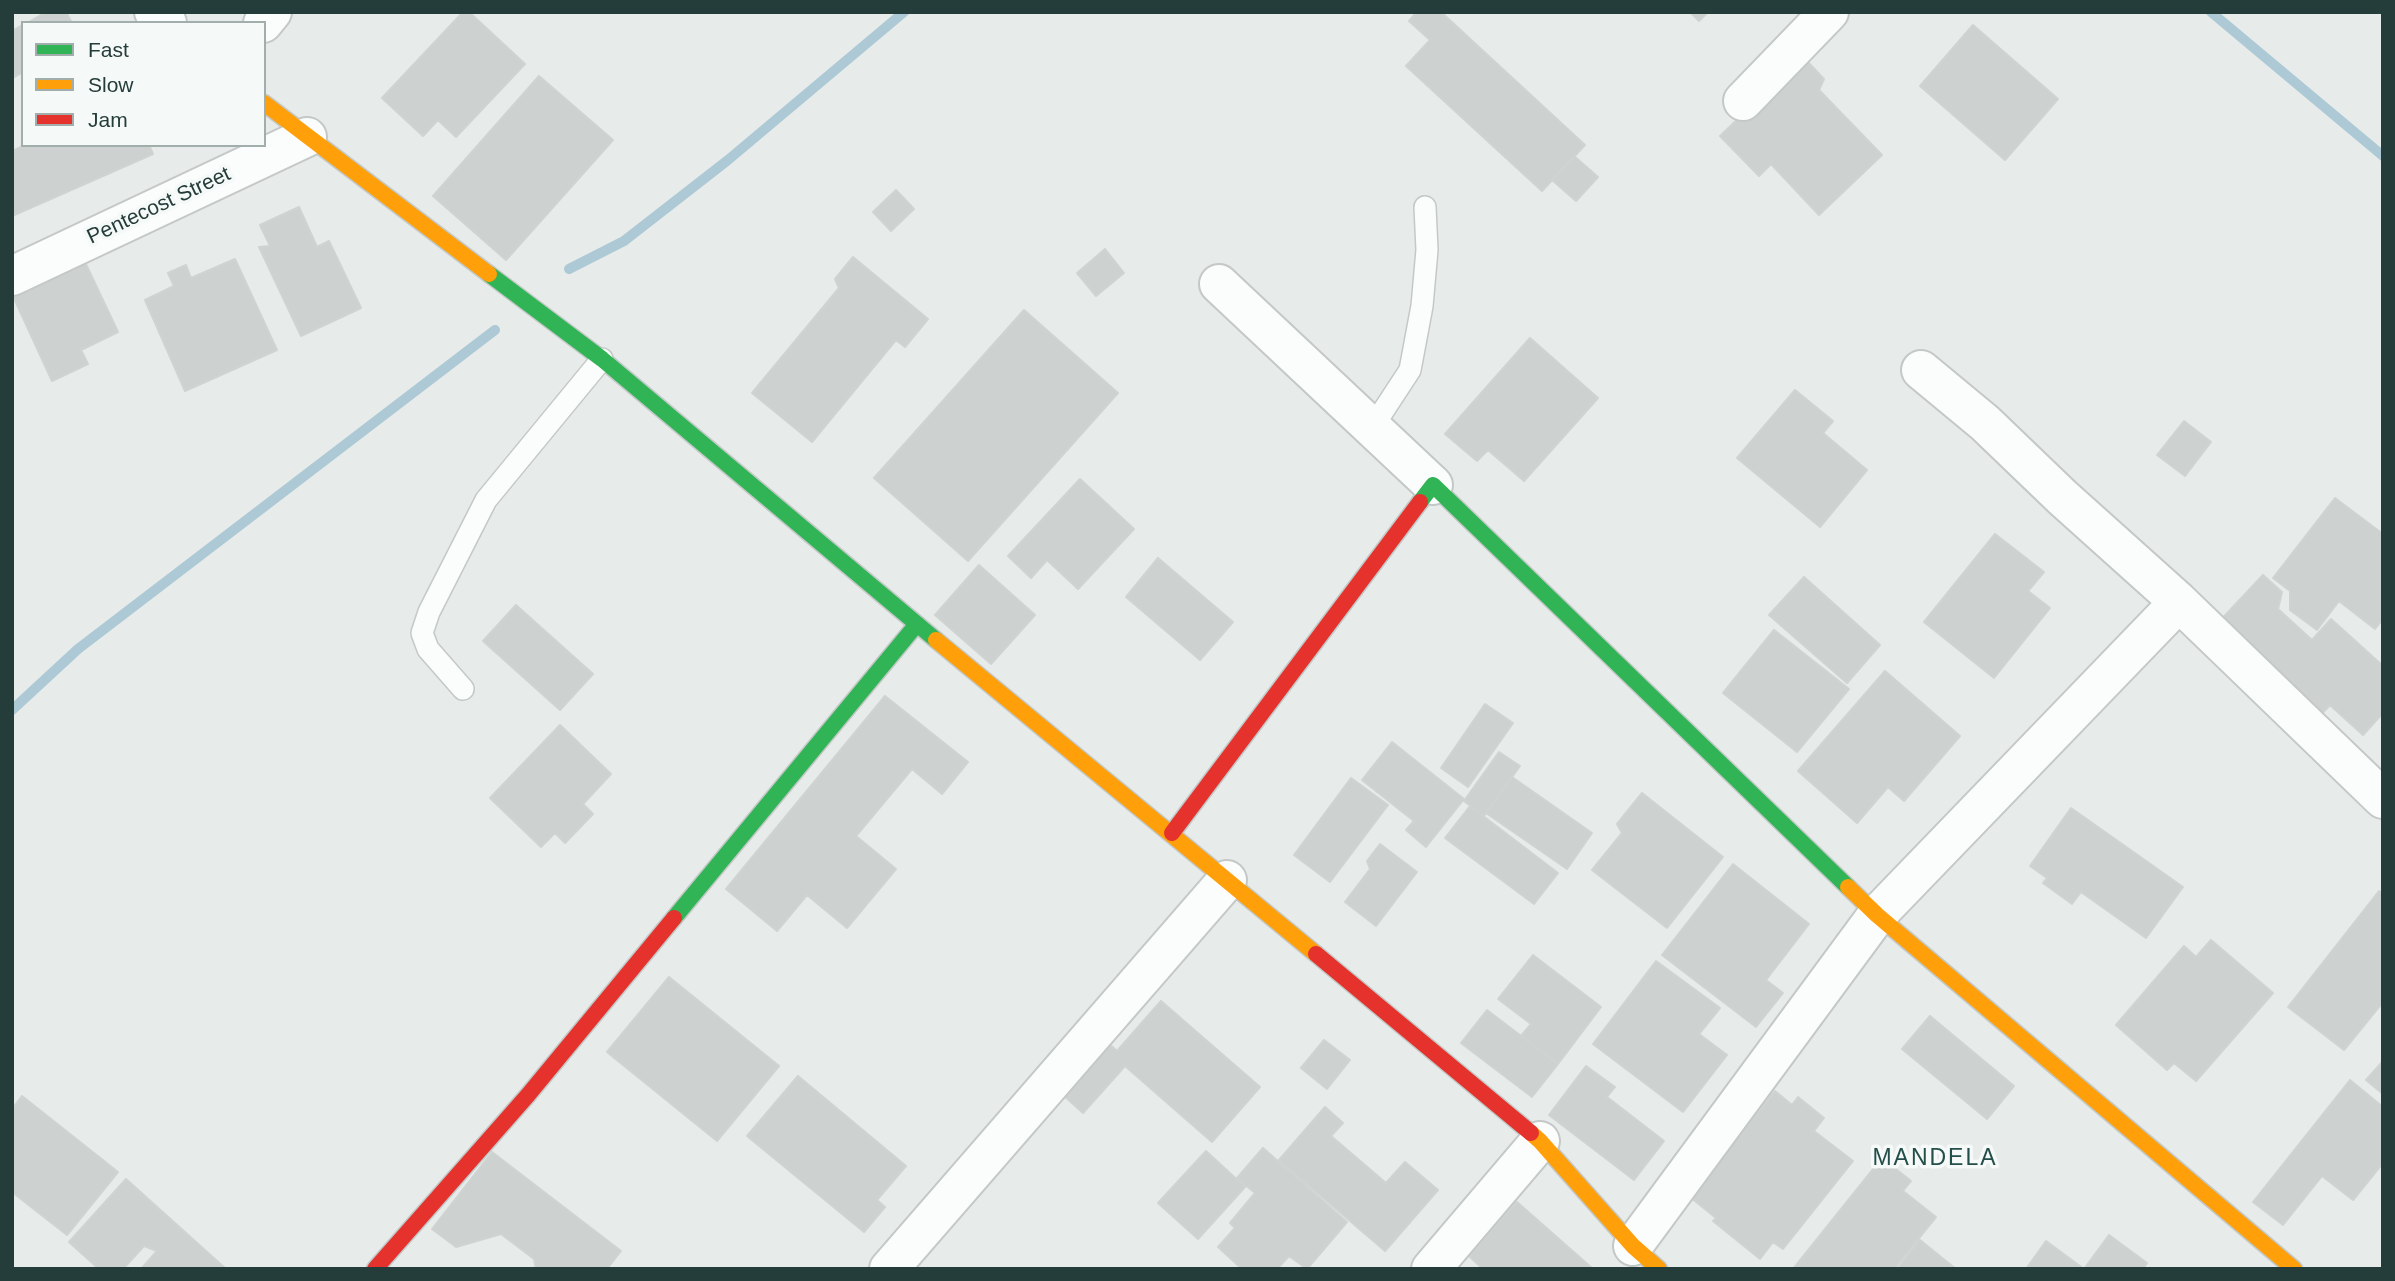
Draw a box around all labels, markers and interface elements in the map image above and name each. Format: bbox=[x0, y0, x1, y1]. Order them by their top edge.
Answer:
legend bbox=[21, 21, 266, 147]
text: Fast bbox=[88, 38, 129, 61]
text: Slow bbox=[88, 73, 134, 96]
text: Jam bbox=[88, 108, 128, 131]
street label: Pentecost Street bbox=[83, 162, 235, 250]
district label: MANDELA bbox=[1873, 1145, 1997, 1173]

